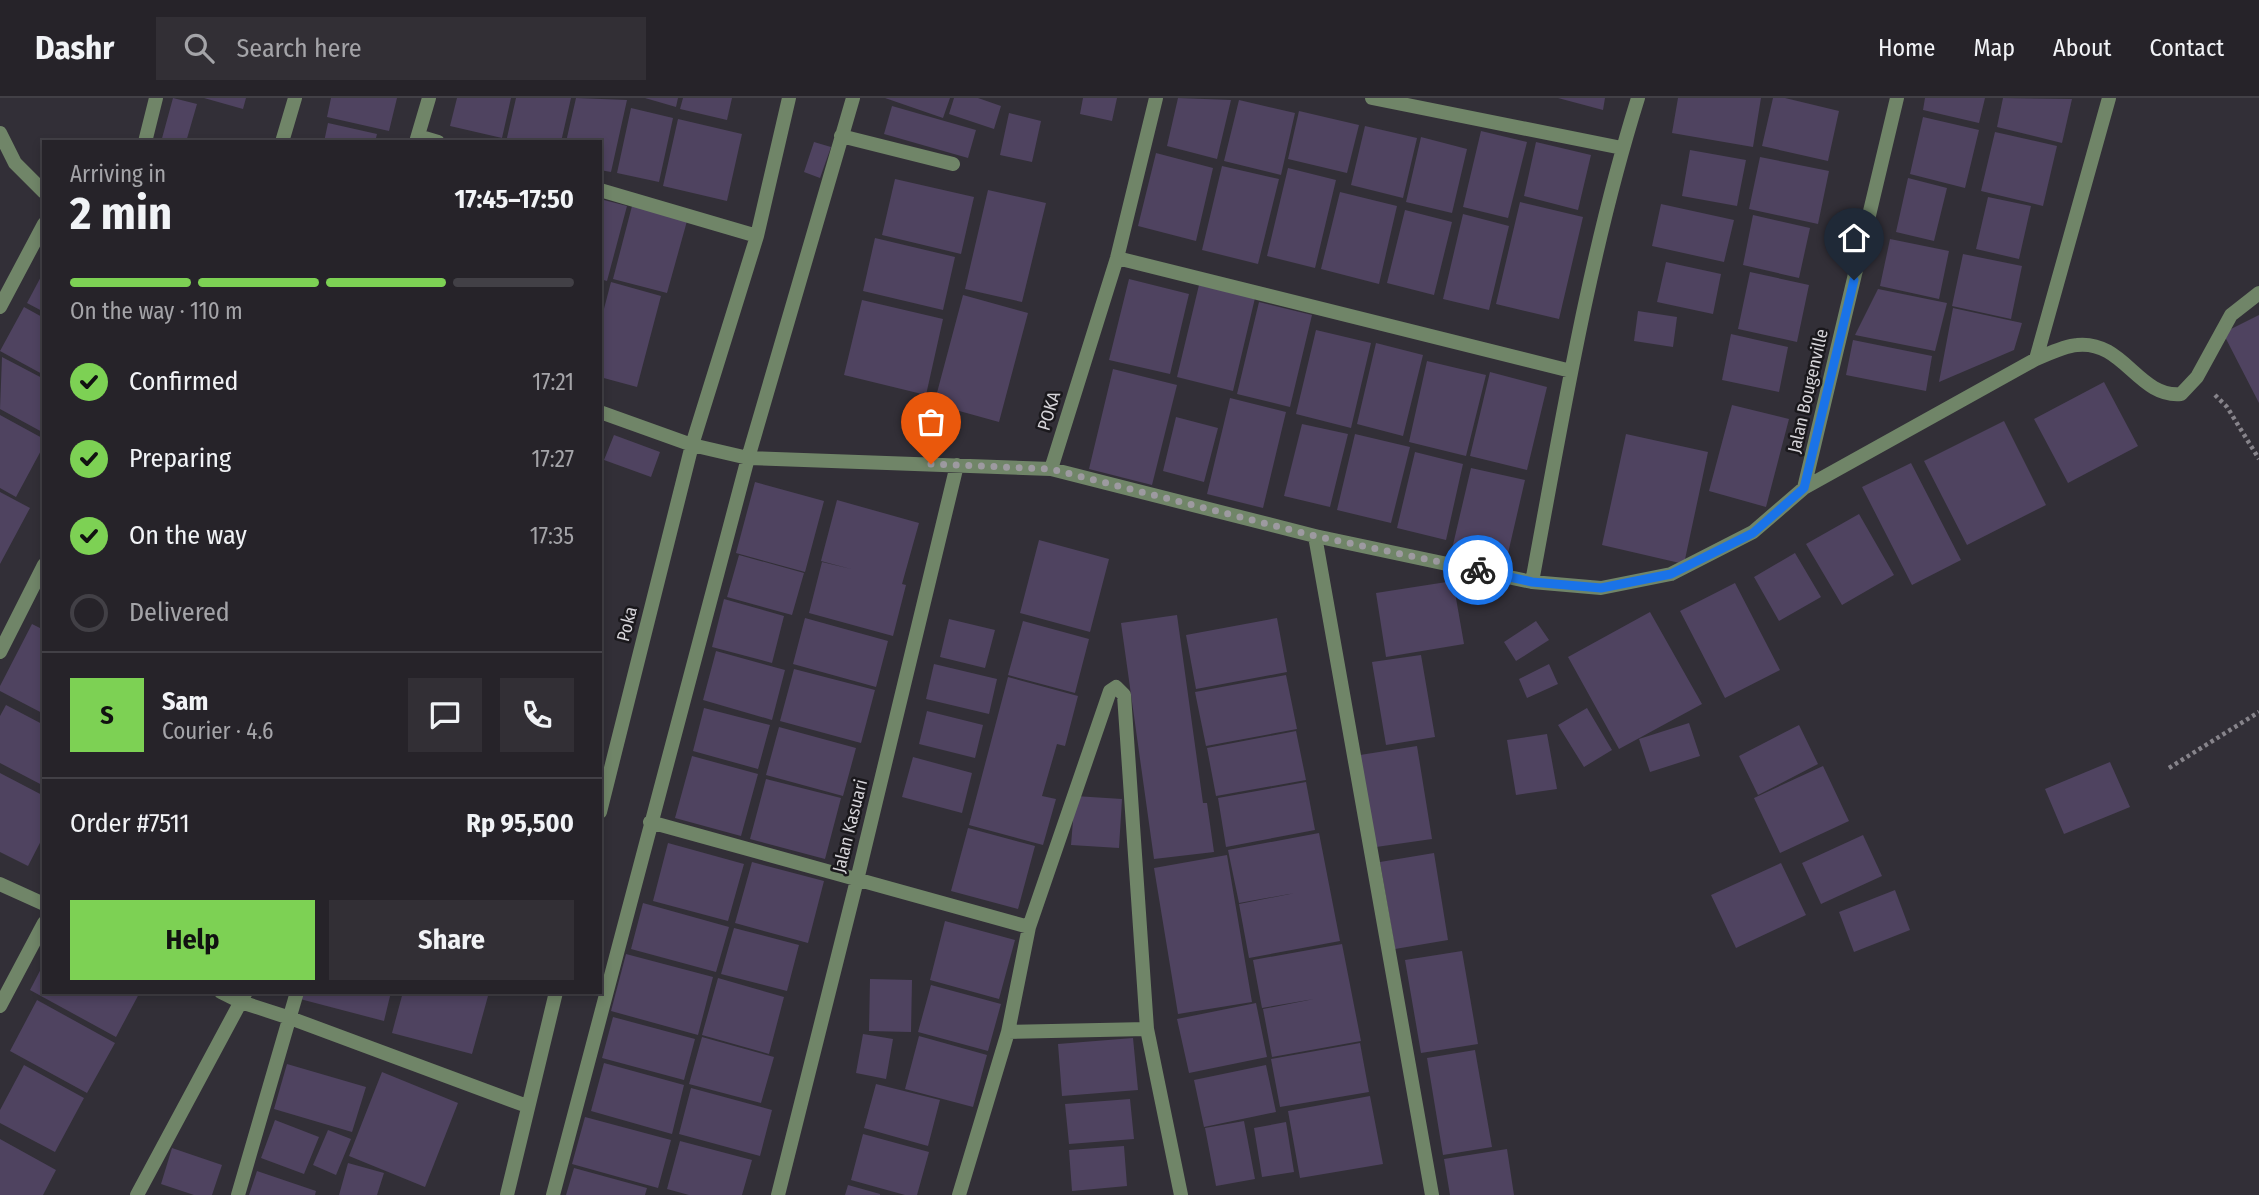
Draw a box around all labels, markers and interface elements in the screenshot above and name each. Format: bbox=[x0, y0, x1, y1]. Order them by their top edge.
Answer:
search box bbox=[156, 17, 646, 80]
text: Dashr bbox=[35, 28, 114, 68]
icon: search bbox=[180, 29, 218, 67]
text: Search here bbox=[236, 33, 362, 64]
text: Home bbox=[1878, 34, 1935, 62]
text: Map bbox=[1973, 34, 2015, 62]
text: About bbox=[2053, 34, 2111, 62]
text: Contact bbox=[2149, 34, 2224, 62]
text: Arriving in bbox=[70, 160, 166, 188]
text: 17:45–17:50 bbox=[455, 184, 574, 215]
text: 2 min bbox=[70, 186, 172, 241]
pin bbox=[1824, 208, 1884, 280]
icon: home bbox=[1835, 219, 1873, 257]
text: On the way · 110 m bbox=[70, 297, 243, 325]
street label: Jalan Bougenville bbox=[1783, 327, 1833, 455]
icon: check bbox=[70, 363, 108, 401]
text: Confirmed bbox=[129, 366, 239, 397]
text: 17:21 bbox=[532, 368, 574, 396]
street label: POKA bbox=[1033, 388, 1065, 433]
pin bbox=[901, 392, 961, 464]
icon: bag bbox=[912, 403, 950, 441]
icon: check bbox=[70, 440, 108, 478]
text: Preparing bbox=[129, 443, 231, 474]
text: 17:27 bbox=[532, 445, 574, 473]
icon: check bbox=[70, 517, 108, 555]
text: On the way bbox=[129, 520, 247, 551]
text: 17:35 bbox=[530, 522, 574, 550]
courier bbox=[1443, 535, 1513, 605]
icon: bike bbox=[1459, 551, 1497, 589]
text: Delivered bbox=[129, 597, 230, 628]
street label: Poka bbox=[612, 604, 642, 644]
button: chat bbox=[408, 678, 482, 752]
button: phone bbox=[500, 678, 574, 752]
text: Sam bbox=[162, 686, 208, 717]
text: S bbox=[100, 700, 114, 731]
text: Courier · 4.6 bbox=[162, 717, 273, 745]
street label: Jalan Kasuari bbox=[828, 777, 872, 875]
text: Order #7511 bbox=[70, 808, 190, 839]
text: Rp 95,500 bbox=[466, 808, 574, 839]
button: Help bbox=[70, 900, 315, 980]
button: Share bbox=[329, 900, 574, 980]

